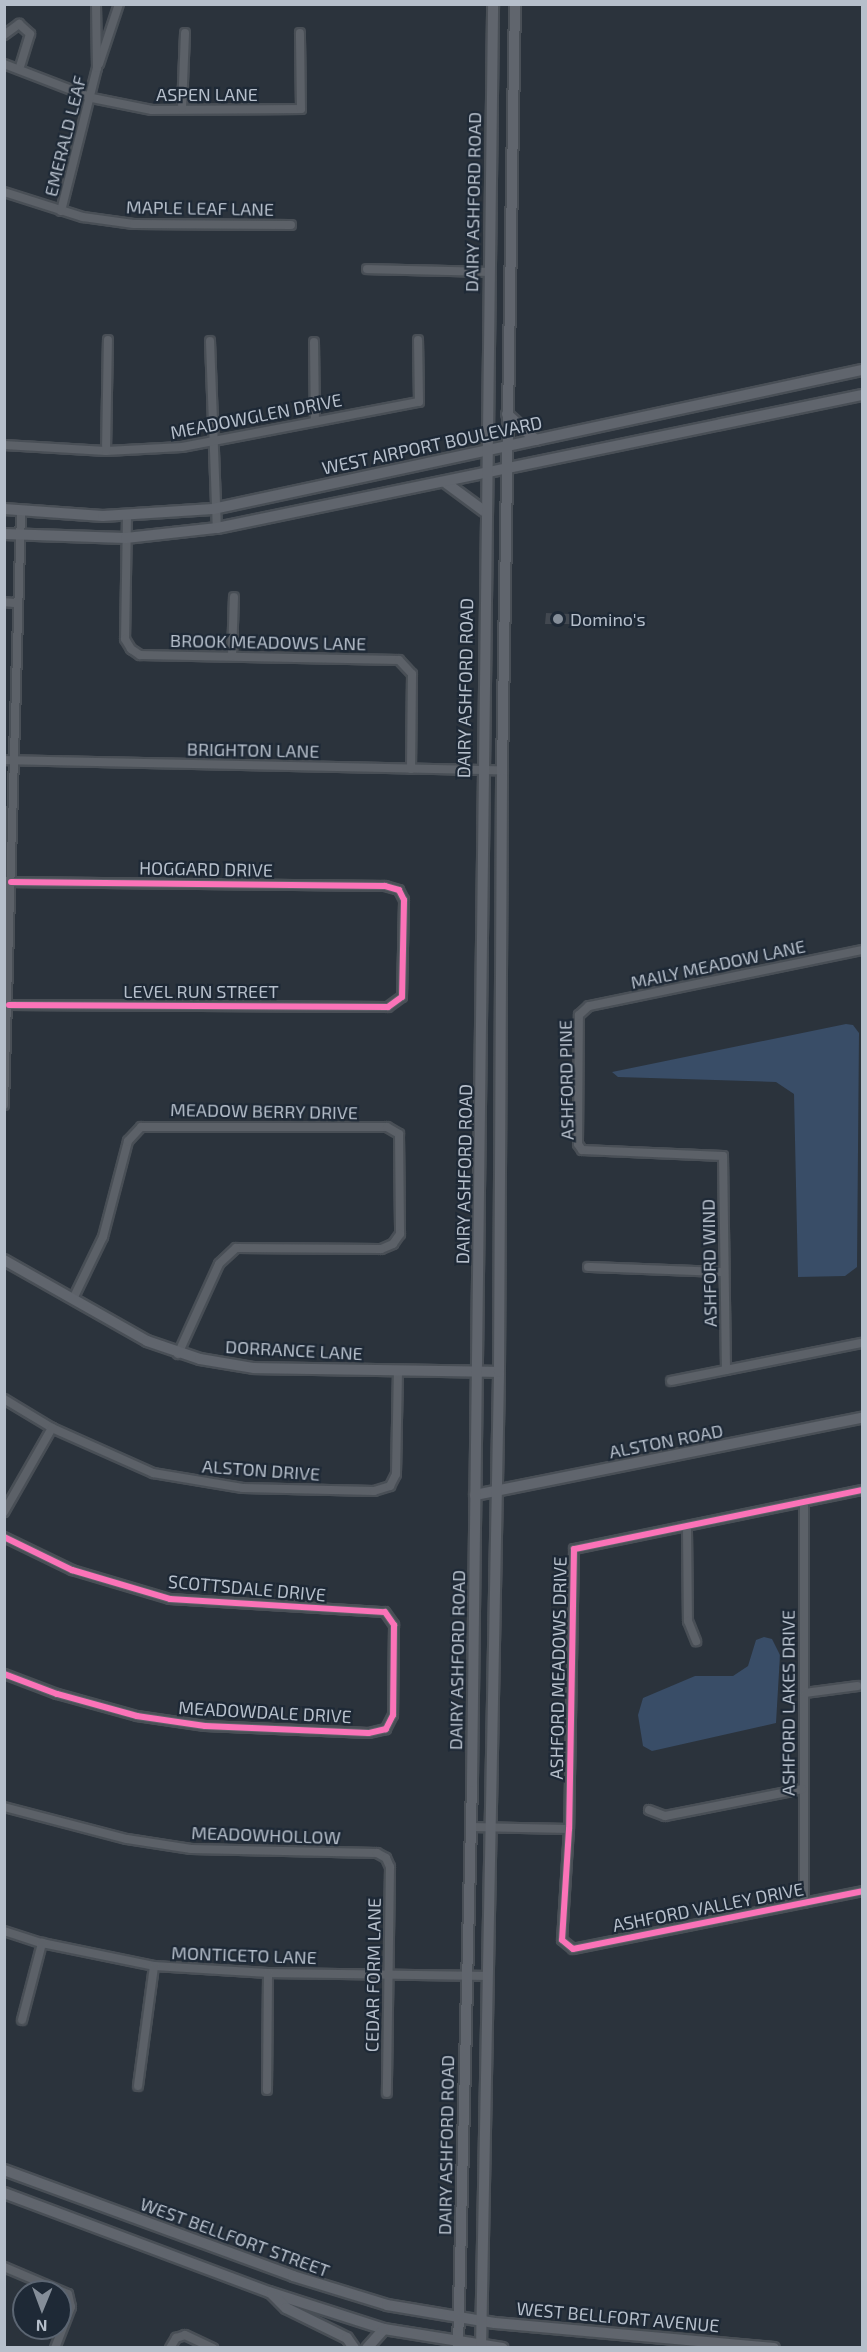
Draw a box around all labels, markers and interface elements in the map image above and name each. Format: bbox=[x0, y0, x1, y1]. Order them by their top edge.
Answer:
street label: EMERALD LEAF bbox=[40, 73, 90, 199]
street label: ASPEN LANE bbox=[156, 83, 258, 105]
street label: DAIRY ASHFORD ROAD bbox=[461, 111, 485, 293]
street label: MAPLE LEAF LANE bbox=[126, 196, 274, 220]
street label: MEADOWGLEN DRIVE bbox=[168, 389, 344, 443]
street label: WEST AIRPORT BOULEVARD bbox=[319, 411, 545, 479]
street label: DAIRY ASHFORD ROAD bbox=[453, 597, 477, 779]
place label: Domino's bbox=[570, 608, 646, 630]
marker: Domino's bbox=[551, 612, 565, 626]
street label: BROOK MEADOWS LANE bbox=[170, 629, 366, 655]
street label: BRIGHTON LANE bbox=[187, 738, 319, 762]
street label: HOGGARD DRIVE bbox=[139, 857, 273, 881]
street label: MAILY MEADOW LANE bbox=[628, 935, 808, 993]
street label: LEVEL RUN STREET bbox=[123, 980, 279, 1002]
street label: ASHFORD PINE bbox=[554, 1020, 578, 1140]
street label: DAIRY ASHFORD ROAD bbox=[452, 1083, 476, 1265]
street label: MEADOW BERRY DRIVE bbox=[170, 1099, 358, 1123]
street label: ASHFORD WIND bbox=[697, 1199, 721, 1327]
street label: DORRANCE LANE bbox=[225, 1336, 363, 1364]
street label: ALSTON ROAD bbox=[607, 1419, 725, 1463]
street label: ALSTON DRIVE bbox=[201, 1455, 321, 1485]
street label: ASHFORD MEADOWS DRIVE bbox=[545, 1556, 571, 1780]
street label: DAIRY ASHFORD ROAD bbox=[445, 1569, 469, 1751]
street label: SCOTTSDALE DRIVE bbox=[167, 1570, 327, 1606]
street label: ASHFORD LAKES DRIVE bbox=[777, 1610, 799, 1796]
street label: MEADOWDALE DRIVE bbox=[178, 1697, 352, 1727]
street label: MEADOWHOLLOW bbox=[191, 1822, 341, 1848]
street label: ASHFORD VALLEY DRIVE bbox=[610, 1878, 806, 1936]
street label: CEDAR FORM LANE bbox=[361, 1898, 385, 2052]
street label: MONTICETO LANE bbox=[171, 1942, 317, 1968]
street label: DAIRY ASHFORD ROAD bbox=[434, 2054, 458, 2236]
street label: WEST BELLFORT STREET bbox=[137, 2193, 333, 2281]
north arrow bbox=[12, 2280, 72, 2340]
street label: WEST BELLFORT AVENUE bbox=[515, 2297, 721, 2337]
text: N bbox=[36, 2317, 48, 2336]

